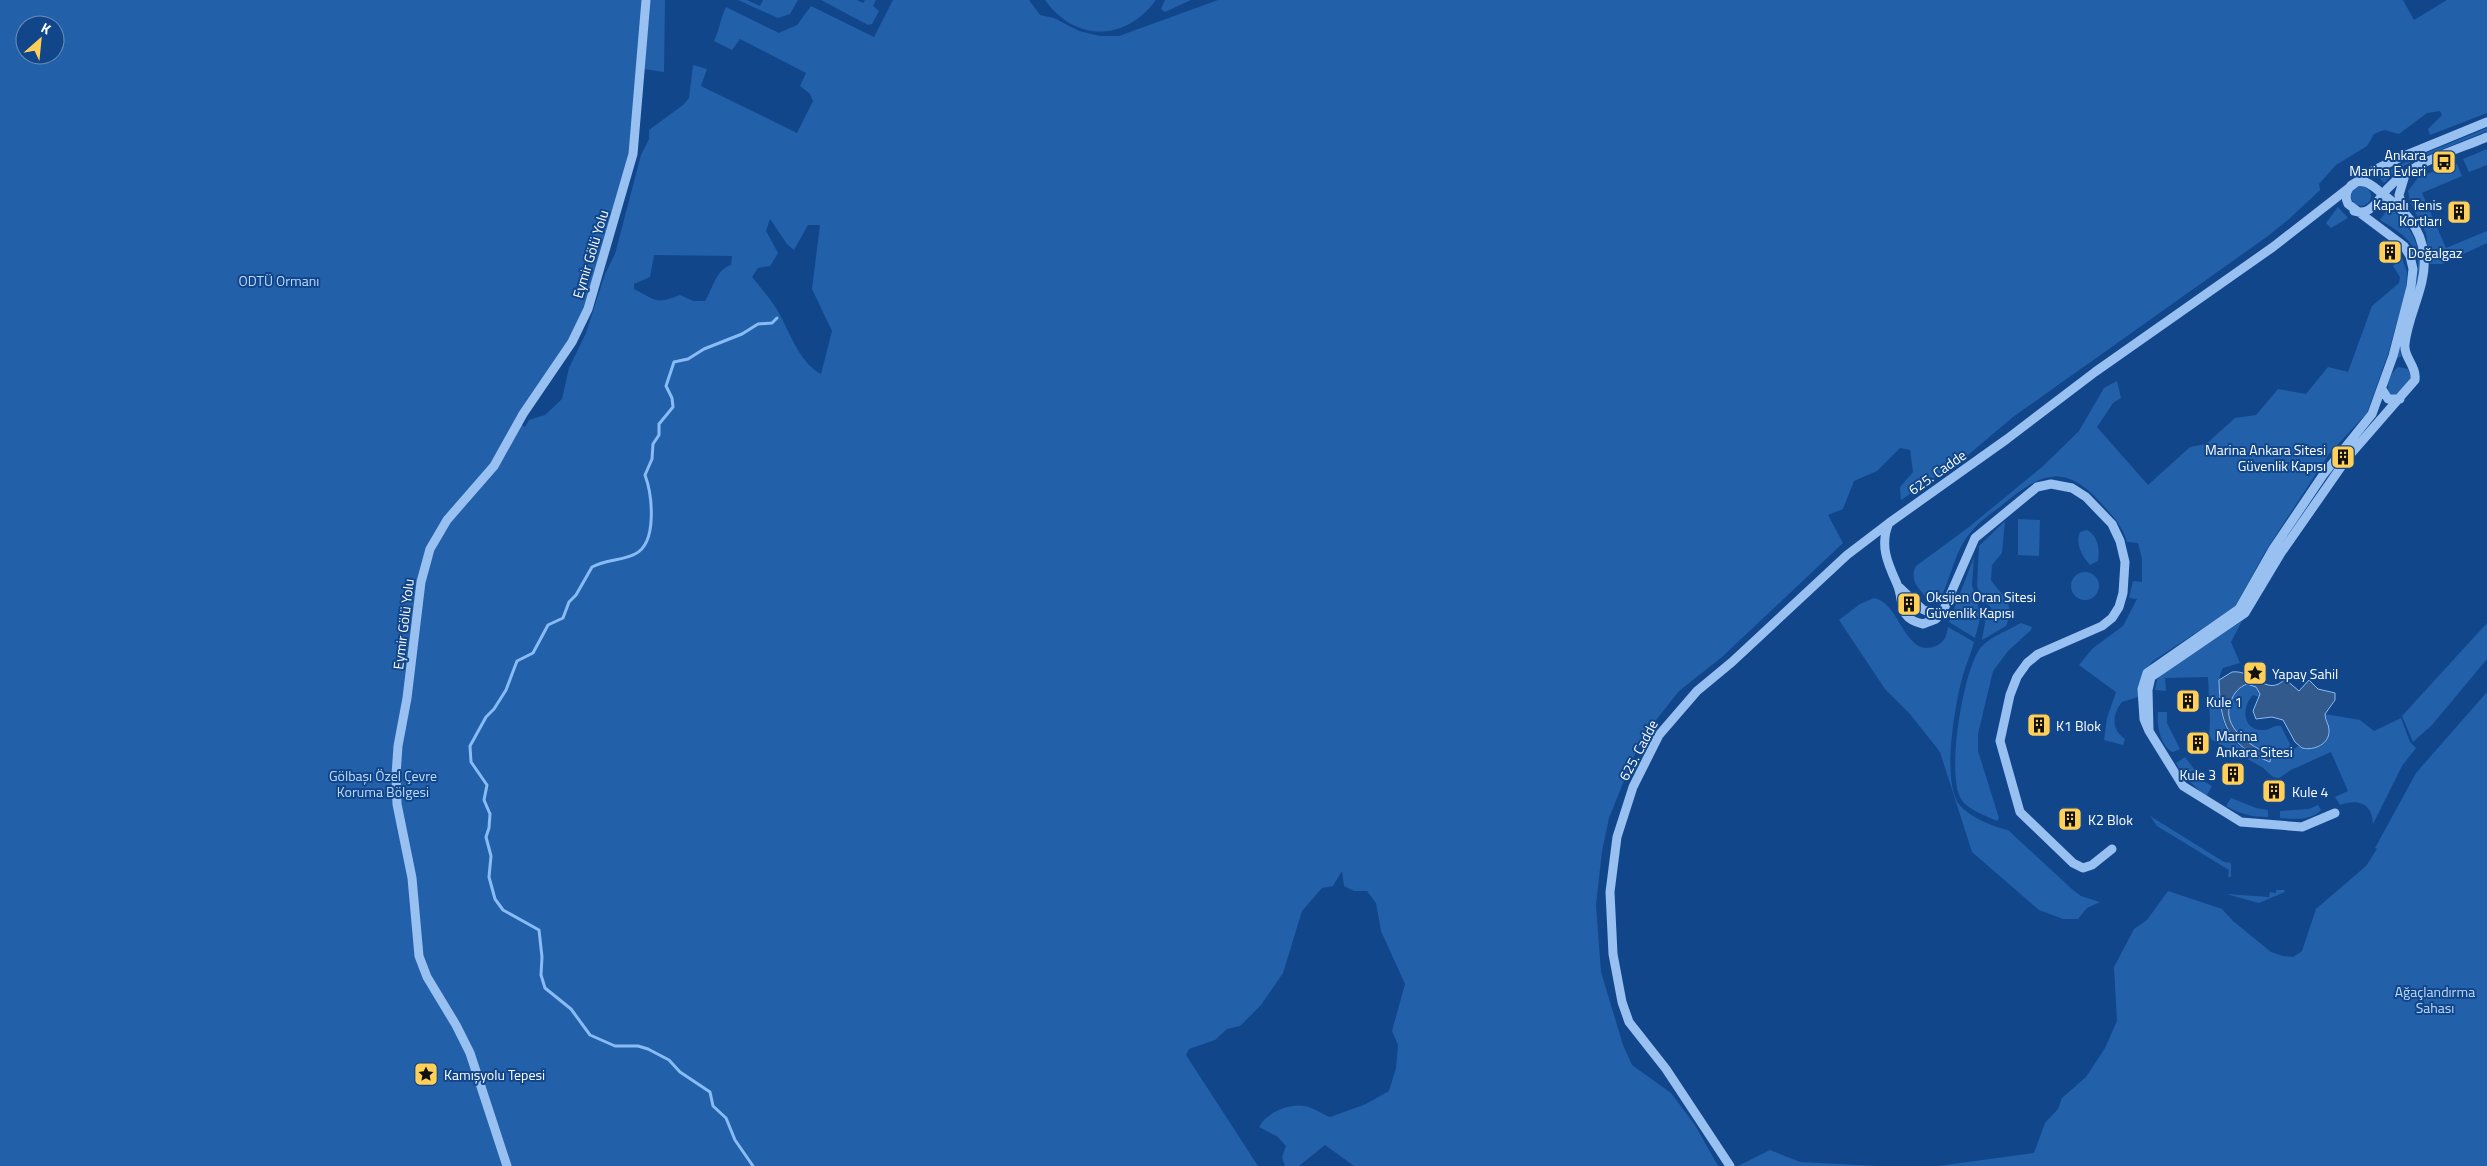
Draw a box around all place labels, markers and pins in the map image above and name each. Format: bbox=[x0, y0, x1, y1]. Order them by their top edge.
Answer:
place label: Ankara Marina Evleri bbox=[2349, 144, 2426, 181]
bus stop icon: Ankara Marina Evleri bbox=[2431, 149, 2457, 175]
place label: Kapalı Tenis Kortları bbox=[2373, 194, 2442, 231]
building icon: Kapalı Tenis Kortları bbox=[2446, 199, 2472, 225]
building icon: Doğalgaz bbox=[2377, 239, 2403, 265]
place label: Doğalgaz bbox=[2408, 242, 2462, 263]
place label: Marina Ankara Sitesi Güvenlik Kapısı bbox=[2205, 439, 2326, 476]
building icon: Marina Ankara Sitesi Güvenlik Kapısı bbox=[2330, 444, 2356, 470]
place label: Oksijen Oran Sitesi Güvenlik Kapısı bbox=[1926, 586, 2036, 623]
building icon: Oksijen Oran Sitesi Güvenlik Kapısı bbox=[1896, 591, 1922, 617]
place icon: Yapay Sahil bbox=[2242, 660, 2268, 686]
place label: Yapay Sahil bbox=[2272, 663, 2338, 684]
building icon: Kule 1 bbox=[2175, 688, 2201, 714]
place label: Kule 1 bbox=[2206, 691, 2242, 712]
building icon: K1 Blok bbox=[2026, 712, 2052, 738]
place label: K1 Blok bbox=[2056, 715, 2101, 736]
place label: Marina Ankara Sitesi bbox=[2216, 725, 2293, 762]
building icon: Marina Ankara Sitesi bbox=[2185, 730, 2211, 756]
building icon: Kule 3 bbox=[2220, 761, 2246, 787]
place label: Kule 3 bbox=[2180, 764, 2216, 785]
building icon: Kule 4 bbox=[2261, 778, 2287, 804]
place label: Kule 4 bbox=[2292, 781, 2329, 802]
building icon: K2 Blok bbox=[2057, 806, 2083, 832]
place label: K2 Blok bbox=[2088, 809, 2133, 830]
place icon: Kamışyolu Tepesi bbox=[413, 1061, 439, 1087]
place label: Kamışyolu Tepesi bbox=[444, 1064, 545, 1085]

